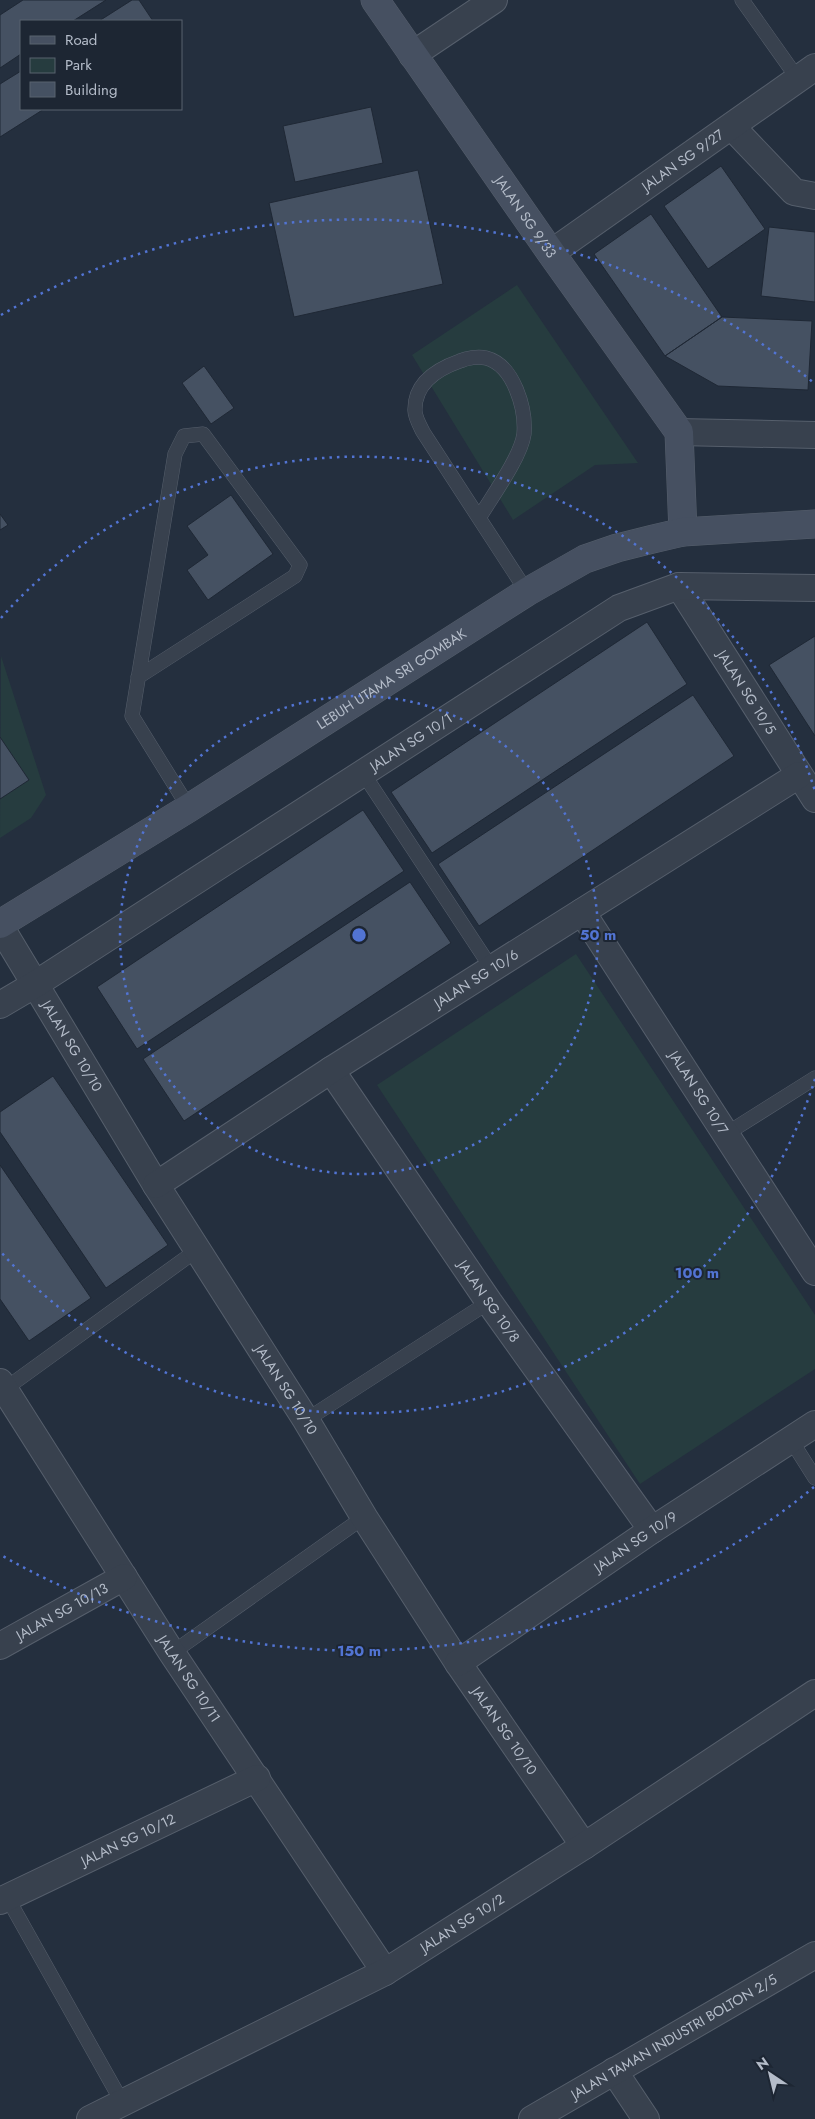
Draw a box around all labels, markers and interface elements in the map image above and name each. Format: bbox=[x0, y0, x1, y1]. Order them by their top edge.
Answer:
legend bbox=[20, 20, 182, 110]
text: Road bbox=[65, 29, 97, 51]
text: Park bbox=[65, 54, 92, 76]
text: Building bbox=[65, 79, 117, 101]
street label: JALAN SG 9/27 bbox=[636, 124, 728, 197]
street label: JALAN SG 9/33 bbox=[489, 170, 562, 262]
street label: LEBUH UTAMA SRI GOMBAK bbox=[313, 623, 470, 734]
street label: JALAN SG 10/5 bbox=[711, 645, 781, 738]
street label: JALAN SG 10/1 bbox=[364, 708, 456, 777]
text: 50 m bbox=[580, 924, 616, 946]
centre of rings bbox=[350, 926, 368, 944]
street label: JALAN SG 10/6 bbox=[428, 944, 522, 1014]
street label: JALAN SG 10/10 bbox=[36, 995, 107, 1095]
street label: JALAN SG 10/7 bbox=[663, 1045, 734, 1139]
street label: JALAN SG 10/8 bbox=[452, 1254, 525, 1346]
text: 100 m bbox=[675, 1262, 719, 1284]
street label: JALAN SG 10/10 bbox=[249, 1339, 322, 1438]
street label: JALAN SG 10/9 bbox=[588, 1506, 681, 1578]
street label: JALAN SG 10/13 bbox=[11, 1578, 112, 1646]
street label: JALAN SG 10/11 bbox=[152, 1630, 226, 1726]
text: 150 m bbox=[337, 1640, 381, 1662]
street label: JALAN SG 10/10 bbox=[466, 1681, 542, 1779]
street label: JALAN SG 10/12 bbox=[76, 1809, 179, 1872]
street label: JALAN SG 10/2 bbox=[414, 1889, 508, 1958]
street label: JALAN TAMAN INDUSTRI BOLTON 2/5 bbox=[568, 1971, 780, 2103]
north arrow bbox=[745, 2049, 795, 2099]

